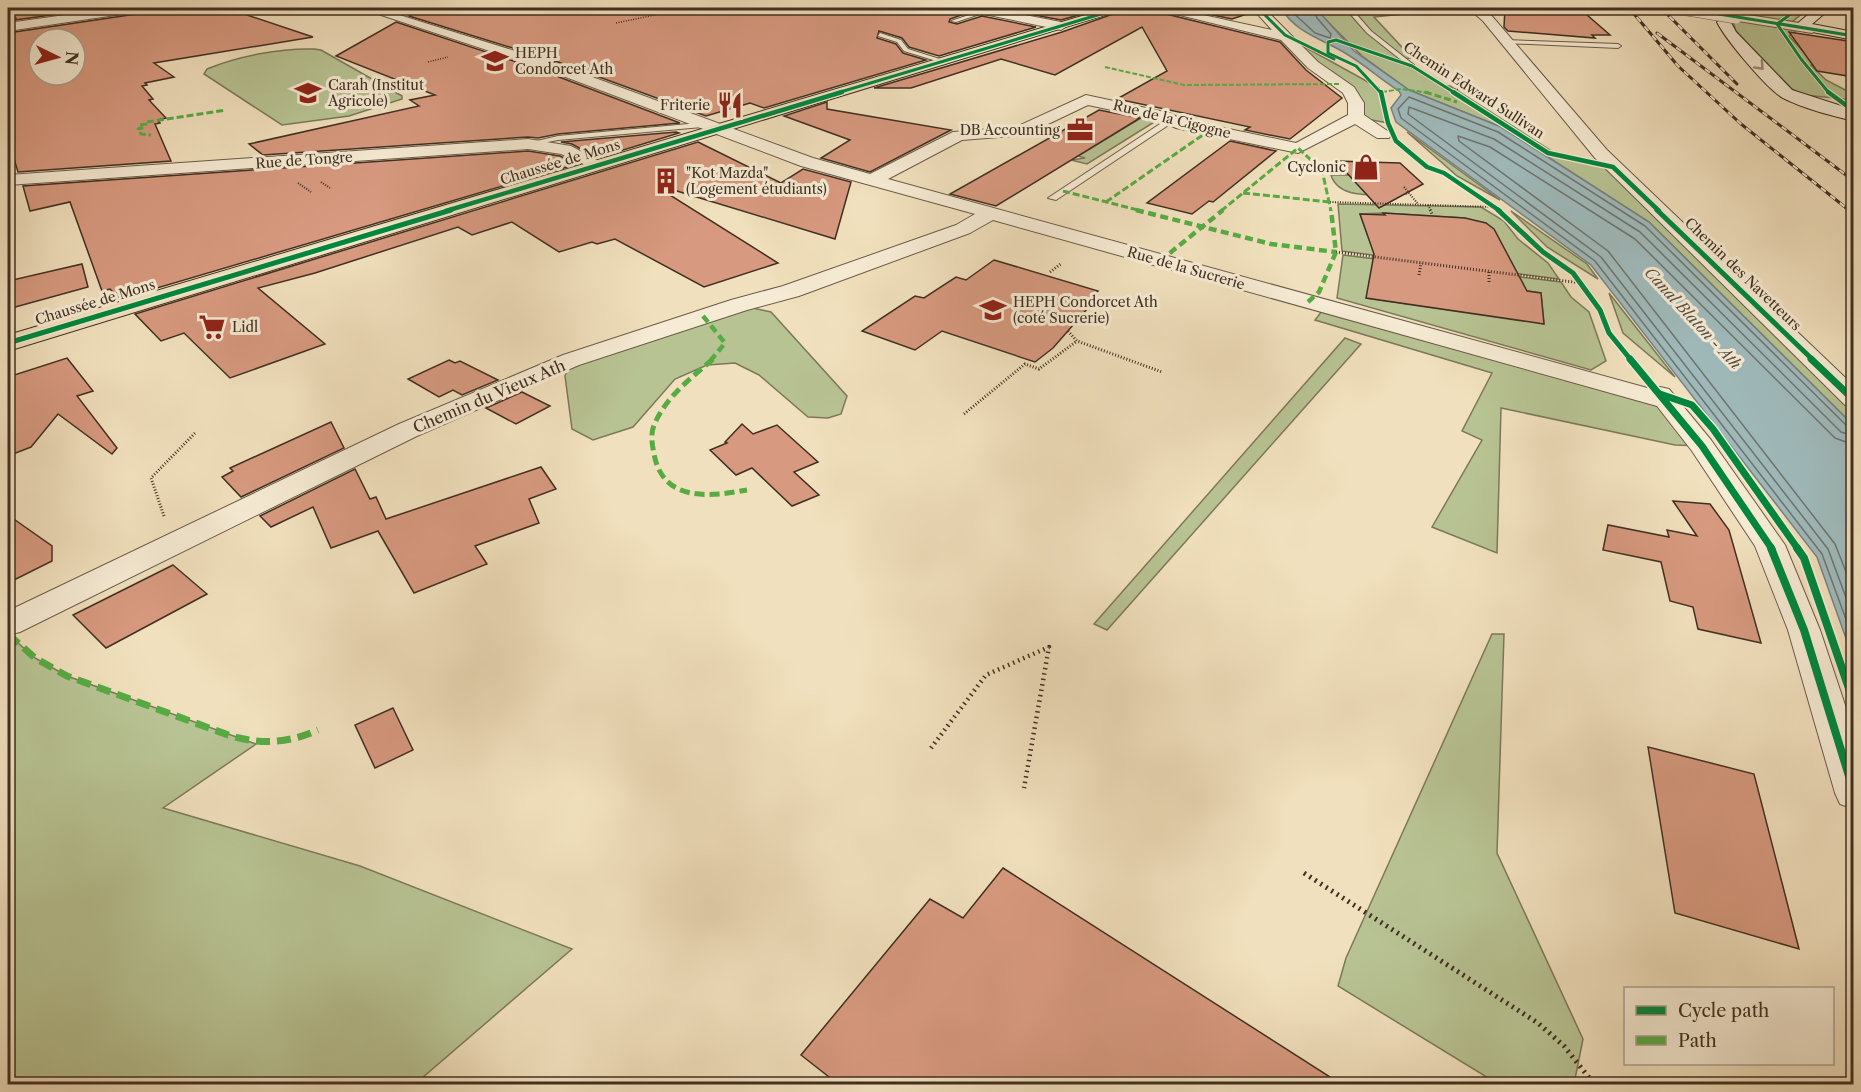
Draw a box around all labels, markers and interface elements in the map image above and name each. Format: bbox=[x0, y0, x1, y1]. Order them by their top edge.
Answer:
north arrow bbox=[27, 27, 87, 87]
street label: Chemin Edward Sullivan bbox=[1400, 38, 1548, 142]
place label: HEPH Condorcet Ath bbox=[515, 44, 613, 78]
school or university icon: HEPH Condorcet Ath bbox=[480, 46, 510, 76]
text: N bbox=[61, 51, 83, 66]
one-way arrow bbox=[1753, 59, 1764, 70]
place label: Carah (Institut Agricole) bbox=[327, 76, 424, 110]
school or university icon: Carah (Institut Agricole) bbox=[293, 78, 323, 108]
restaurant icon: Friterie bbox=[715, 90, 745, 120]
place label: Friterie bbox=[660, 96, 710, 114]
street label: Rue de la Cigogne bbox=[1111, 96, 1233, 142]
office icon: DB Accounting bbox=[1065, 115, 1095, 145]
place label: DB Accounting bbox=[960, 121, 1061, 139]
street label: Chaussée de Mons bbox=[498, 135, 622, 189]
street label: Rue de Tongre bbox=[255, 148, 353, 172]
shop icon: Cyclonic bbox=[1351, 152, 1381, 182]
place label: Cyclonic bbox=[1287, 158, 1346, 176]
place label: "Kot Mazda" (Logement étudiants) bbox=[686, 164, 827, 198]
building icon: "Kot Mazda" (Logement étudiants) bbox=[651, 166, 681, 196]
street label: Chemin des Navetteurs bbox=[1681, 214, 1805, 334]
street label: Rue de la Sucrerie bbox=[1125, 243, 1247, 293]
water label: Canal Blaton - Ath bbox=[1641, 263, 1745, 373]
street label: Chaussée de Mons bbox=[33, 275, 157, 329]
place label: HEPH Condorcet Ath (coté Sucrerie) bbox=[1013, 293, 1158, 327]
school or university icon: HEPH Condorcet Ath (coté Sucrerie) bbox=[978, 295, 1008, 325]
supermarket icon: Lidl bbox=[197, 312, 227, 342]
place label: Lidl bbox=[232, 318, 258, 336]
street label: Chemin du Vieux Ath bbox=[410, 355, 568, 437]
legend bbox=[1624, 987, 1834, 1065]
text: Cycle path bbox=[1678, 1000, 1769, 1022]
text: Path bbox=[1678, 1030, 1717, 1052]

